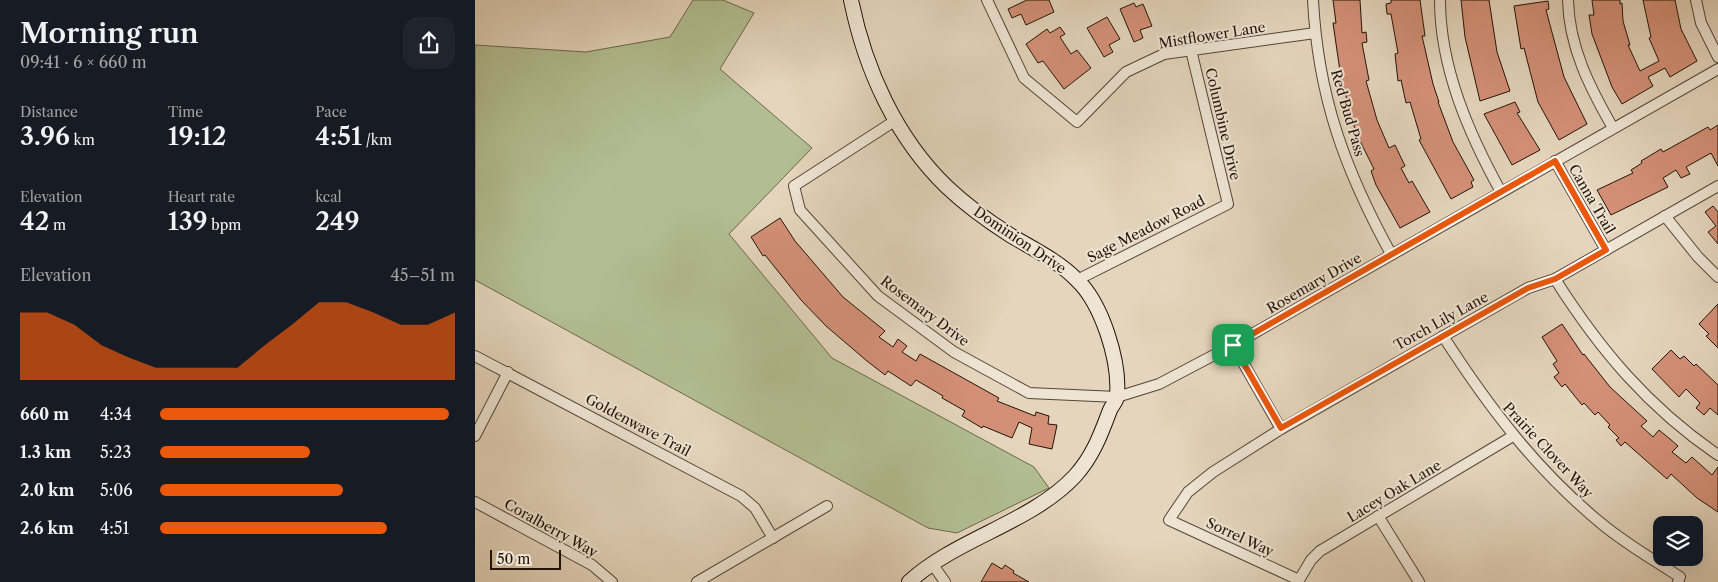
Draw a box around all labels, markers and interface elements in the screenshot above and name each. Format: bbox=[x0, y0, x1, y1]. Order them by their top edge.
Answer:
text: Morning run bbox=[20, 16, 199, 50]
button: share bbox=[403, 17, 455, 69]
street label: Mistflower Lane bbox=[1157, 18, 1267, 52]
text: 09:41 · 6 × 660 m bbox=[20, 52, 147, 72]
street label: Columbine Drive bbox=[1201, 66, 1245, 182]
street label: Red Bud Pass bbox=[1327, 67, 1369, 159]
text: Distance bbox=[20, 103, 78, 121]
text: Time bbox=[168, 103, 203, 121]
text: Pace bbox=[315, 103, 347, 121]
text: 3.96 bbox=[20, 121, 70, 152]
text: 19:12 bbox=[168, 121, 226, 152]
text: 4:51 bbox=[315, 121, 362, 152]
text: km bbox=[70, 131, 95, 149]
text: /km bbox=[362, 131, 392, 149]
street label: Canna Trail bbox=[1565, 161, 1619, 237]
text: Elevation bbox=[20, 188, 83, 206]
text: Heart rate bbox=[168, 188, 235, 206]
text: kcal bbox=[315, 188, 342, 206]
street label: Sage Meadow Road bbox=[1084, 191, 1208, 266]
street label: Dominion Drive bbox=[970, 202, 1070, 278]
text: 42 bbox=[20, 206, 49, 237]
text: 139 bbox=[168, 206, 207, 237]
text: 249 bbox=[315, 206, 359, 237]
text: m bbox=[49, 216, 66, 234]
text: bpm bbox=[207, 216, 241, 234]
street label: Rosemary Drive bbox=[1263, 249, 1365, 317]
text: Elevation bbox=[20, 265, 91, 285]
text: 45–51 m bbox=[391, 265, 455, 285]
street label: Rosemary Drive bbox=[877, 272, 973, 350]
street label: Torch Lily Lane bbox=[1391, 288, 1491, 354]
pin bbox=[1212, 324, 1254, 366]
icon: arrive bbox=[1219, 331, 1247, 359]
street label: Goldenwave Trail bbox=[582, 390, 694, 460]
street label: Prairie Clover Way bbox=[1499, 398, 1597, 502]
text: 660 m bbox=[20, 404, 69, 424]
text: 4:34 bbox=[100, 404, 132, 424]
text: 1.3 km bbox=[20, 442, 71, 462]
text: 5:23 bbox=[100, 442, 131, 462]
street label: Lacey Oak Lane bbox=[1344, 456, 1444, 526]
text: 2.0 km bbox=[20, 480, 74, 500]
text: 5:06 bbox=[100, 480, 133, 500]
street label: Coralberry Way bbox=[501, 495, 601, 561]
street label: Sorrel Way bbox=[1203, 513, 1277, 561]
map controls bbox=[1653, 516, 1703, 566]
button: layers bbox=[1653, 516, 1703, 566]
text: 2.6 km bbox=[20, 518, 74, 538]
text: 4:51 bbox=[100, 518, 129, 538]
scale bar bbox=[490, 547, 561, 570]
text: 50 m bbox=[497, 550, 530, 568]

